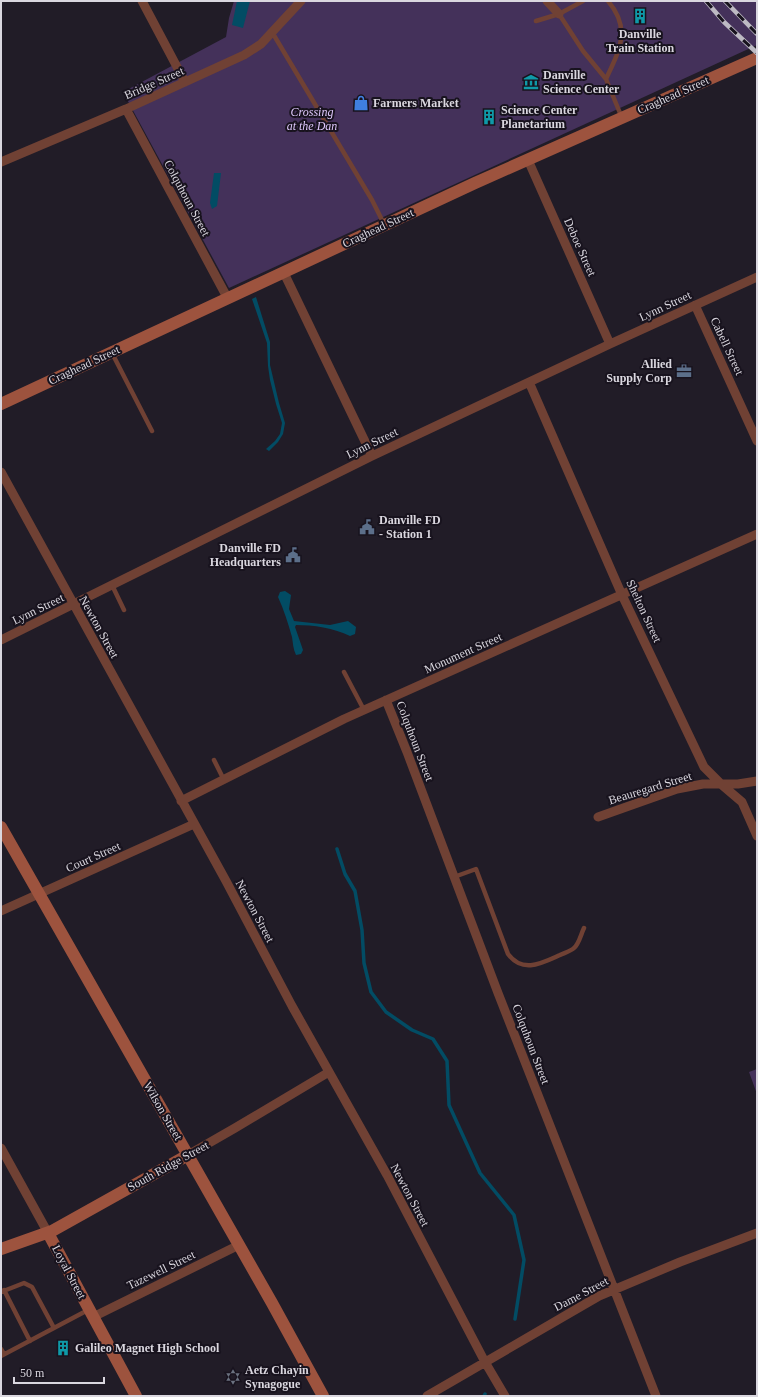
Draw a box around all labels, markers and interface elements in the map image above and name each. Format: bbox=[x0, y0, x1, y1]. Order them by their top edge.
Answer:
building icon: Danville Train Station bbox=[631, 7, 649, 25]
place label: Danville Train Station bbox=[606, 27, 674, 55]
street label: Bridge Street bbox=[122, 63, 187, 102]
place label: Danville Science Center bbox=[543, 68, 620, 96]
museum icon: Danville Science Center bbox=[522, 73, 540, 91]
street label: Craghead Street bbox=[635, 73, 712, 117]
shop icon: Farmers Market bbox=[352, 94, 370, 112]
place label: Farmers Market bbox=[373, 96, 459, 110]
place label: Science Center Planetarium bbox=[501, 103, 578, 131]
park label: Crossing at the Dan bbox=[287, 105, 337, 133]
building icon: Science Center Planetarium bbox=[480, 108, 498, 126]
street label: Colquhoun Street bbox=[161, 157, 213, 239]
street label: Craghead Street bbox=[340, 205, 416, 251]
street label: Deboe Street bbox=[561, 216, 599, 279]
street label: Lynn Street bbox=[637, 288, 694, 324]
street label: Cabell Street bbox=[707, 315, 747, 378]
street label: Craghead Street bbox=[46, 342, 122, 388]
place label: Allied Supply Corp bbox=[606, 357, 672, 385]
office icon: Allied Supply Corp bbox=[675, 362, 693, 380]
street label: Lynn Street bbox=[344, 424, 401, 461]
place label: Danville FD - Station 1 bbox=[379, 513, 441, 541]
public building icon: Danville FD - Station 1 bbox=[358, 518, 376, 536]
place label: Danville FD Headquarters bbox=[210, 541, 281, 569]
public building icon: Danville FD Headquarters bbox=[284, 546, 302, 564]
street label: Shelton Street bbox=[623, 577, 665, 645]
street label: Lynn Street bbox=[10, 590, 67, 627]
street label: Newton Street bbox=[76, 593, 122, 661]
street label: Monument Street bbox=[422, 629, 505, 676]
street label: Colquhoun Street bbox=[393, 699, 437, 783]
street label: Beauregard Street bbox=[607, 768, 694, 807]
street label: Court Street bbox=[64, 838, 123, 875]
street label: Newton Street bbox=[233, 877, 278, 945]
street label: Colquhoun Street bbox=[509, 1002, 553, 1086]
street label: Wilson Street bbox=[141, 1079, 186, 1143]
street label: South Ridge Street bbox=[125, 1138, 212, 1194]
street label: Newton Street bbox=[388, 1161, 433, 1229]
street label: Loyal Street bbox=[49, 1243, 89, 1302]
street label: Tazewell Street bbox=[125, 1247, 198, 1293]
street label: Dame Street bbox=[551, 1274, 611, 1314]
building icon: Galileo Magnet High School bbox=[54, 1339, 72, 1357]
place label: Galileo Magnet High School bbox=[75, 1341, 220, 1355]
scale bar bbox=[14, 1359, 104, 1385]
place label: Aetz Chayin Synagogue bbox=[245, 1363, 309, 1391]
text: 50 m bbox=[20, 1366, 45, 1380]
synagogue icon: Aetz Chayin Synagogue bbox=[224, 1368, 242, 1386]

